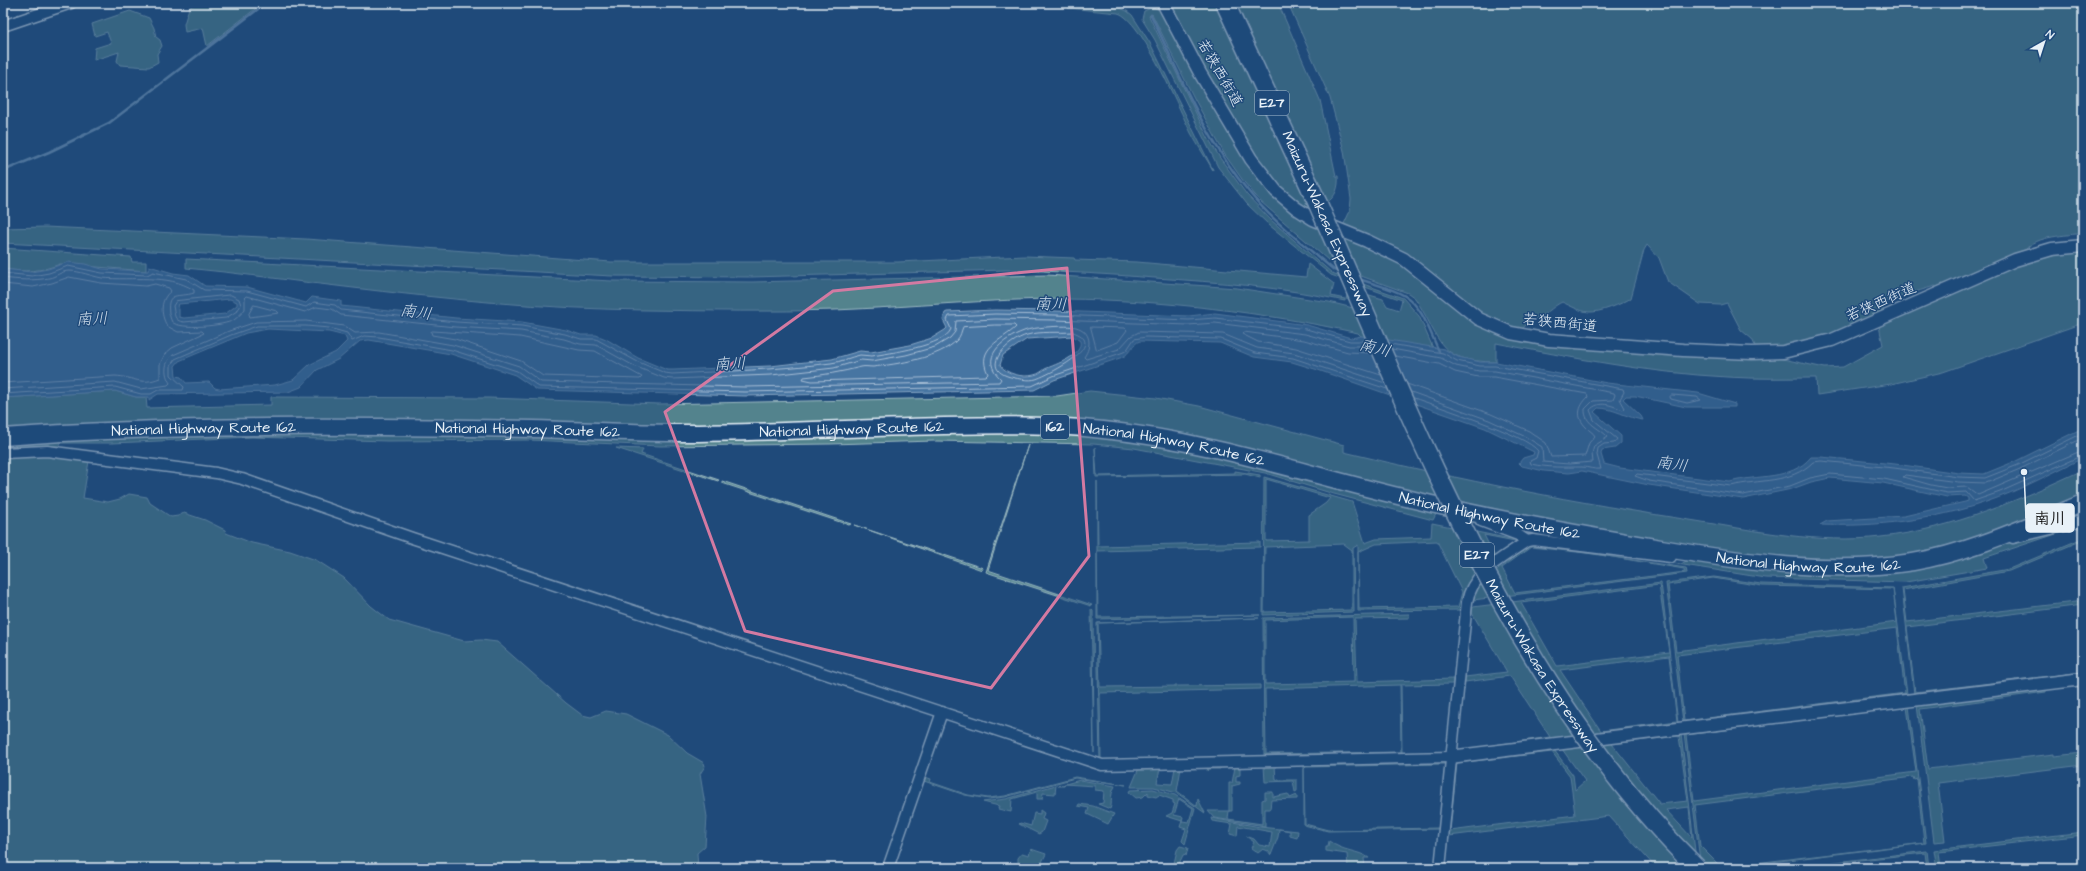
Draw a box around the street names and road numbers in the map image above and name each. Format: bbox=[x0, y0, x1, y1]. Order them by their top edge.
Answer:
street label: 若狭西街道 bbox=[1192, 35, 1248, 111]
road number: E27 bbox=[1255, 91, 1289, 115]
street label: Maizuru-Wakasa Expressway bbox=[1276, 128, 1378, 321]
street label: 若狭西街道 bbox=[1842, 277, 1920, 327]
street label: 若狭西街道 bbox=[1522, 309, 1598, 337]
street label: National Highway Route 162 bbox=[759, 415, 945, 442]
road number: 162 bbox=[1041, 415, 1069, 439]
street label: National Highway Route 162 bbox=[111, 416, 297, 441]
street label: National Highway Route 162 bbox=[435, 417, 621, 442]
street label: National Highway Route 162 bbox=[1082, 418, 1268, 471]
street label: National Highway Route 162 bbox=[1397, 486, 1583, 544]
road number: E27 bbox=[1460, 543, 1494, 567]
street label: National Highway Route 162 bbox=[1715, 547, 1902, 579]
street label: Maizuru-Wakasa Expressway bbox=[1480, 575, 1604, 758]

